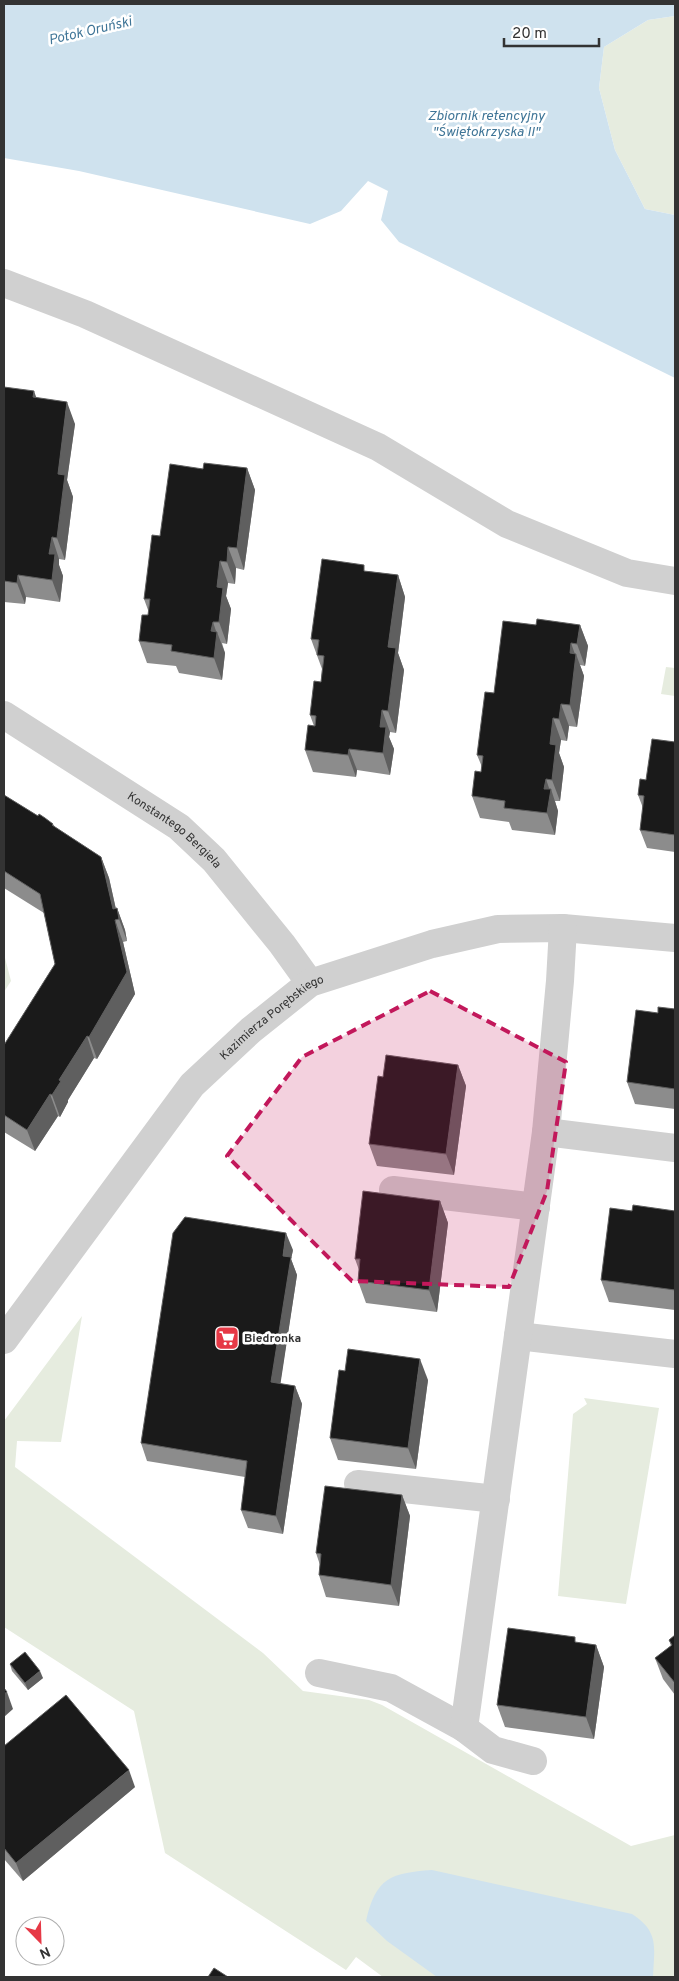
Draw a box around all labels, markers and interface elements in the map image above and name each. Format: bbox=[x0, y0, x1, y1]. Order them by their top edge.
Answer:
water label: Potok Oruński bbox=[47, 13, 135, 49]
scale bar bbox=[504, 15, 599, 47]
text: 20 m bbox=[512, 25, 547, 44]
water label: Zbiornik retencyjny "Świętokrzyska II" bbox=[427, 108, 545, 141]
street label: Konstantego Bergiela bbox=[124, 789, 225, 872]
street label: Kazimierza Porębskiego bbox=[217, 972, 326, 1064]
supermarket icon: Biedronka bbox=[214, 1325, 240, 1351]
place label: Biedronka bbox=[244, 1331, 301, 1347]
north arrow bbox=[15, 1916, 65, 1966]
text: N bbox=[37, 1942, 52, 1961]

